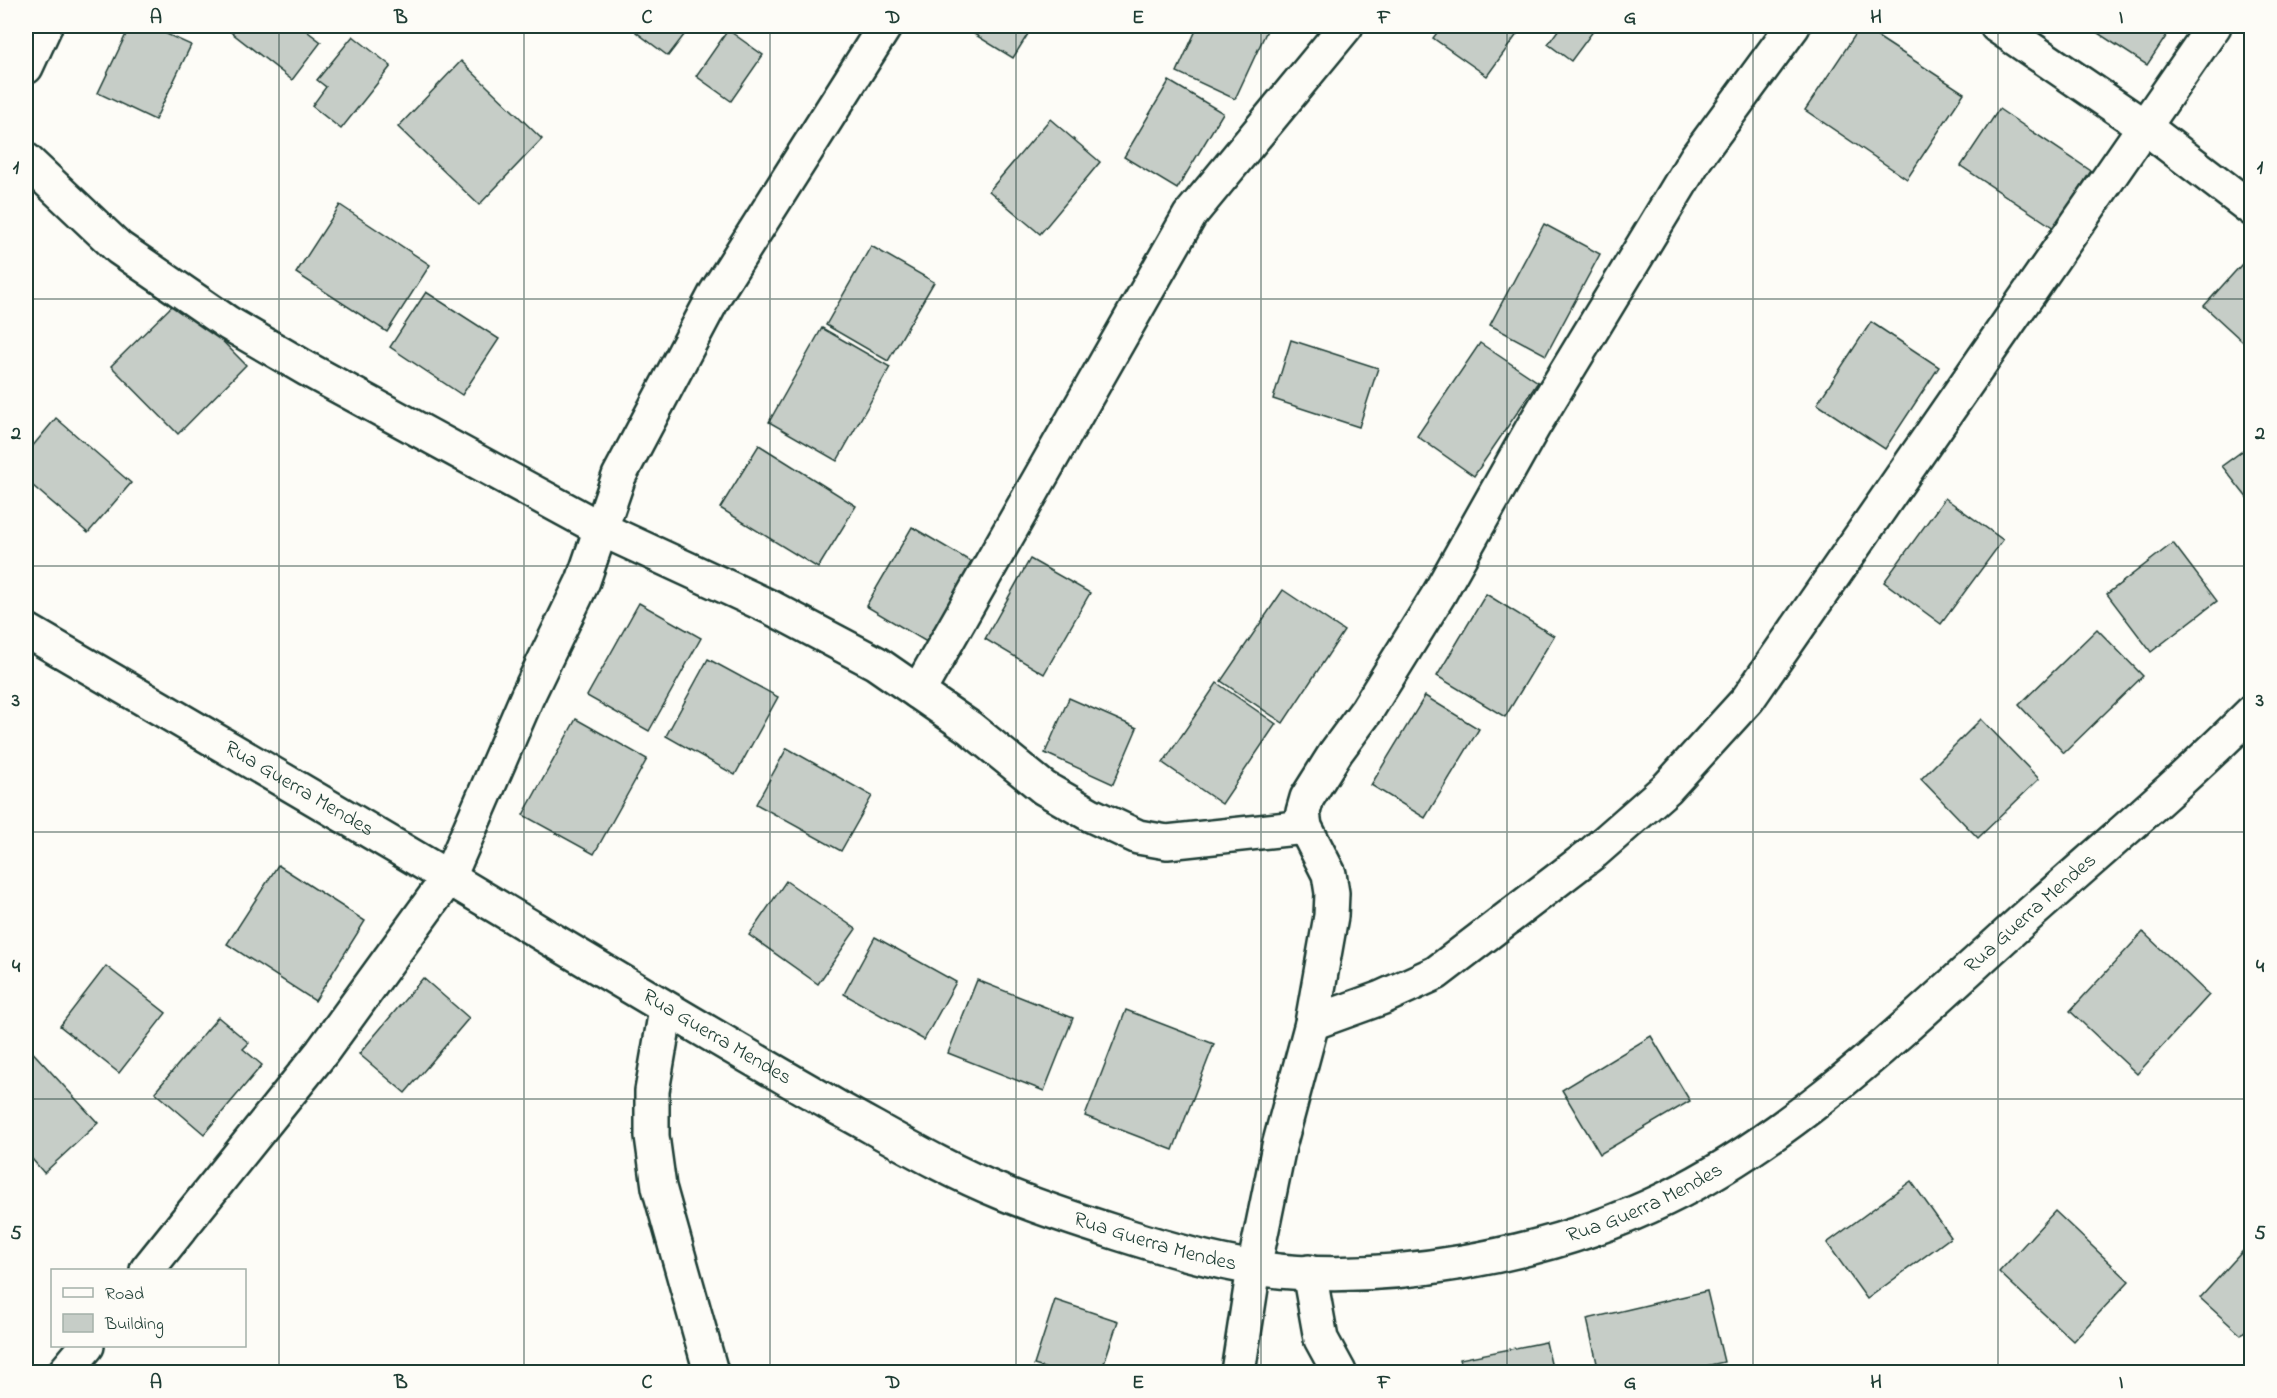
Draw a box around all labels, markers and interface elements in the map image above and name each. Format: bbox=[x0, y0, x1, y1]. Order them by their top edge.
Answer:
text: A bbox=[150, 4, 162, 33]
text: B bbox=[393, 4, 408, 33]
text: C bbox=[642, 4, 653, 33]
text: D bbox=[885, 4, 900, 33]
text: E bbox=[1132, 4, 1144, 33]
text: F bbox=[1377, 4, 1391, 33]
text: G bbox=[1624, 4, 1637, 33]
text: H bbox=[1870, 4, 1882, 33]
text: I bbox=[2119, 4, 2124, 33]
text: 1 bbox=[13, 154, 20, 183]
text: 1 bbox=[2257, 154, 2264, 183]
text: 2 bbox=[10, 420, 21, 449]
text: 2 bbox=[2254, 420, 2265, 449]
text: 3 bbox=[11, 687, 20, 716]
text: 3 bbox=[2255, 687, 2264, 716]
street label: Rua Guerra Mendes bbox=[218, 734, 379, 845]
street label: Rua Guerra Mendes bbox=[1958, 846, 2104, 981]
text: 4 bbox=[12, 953, 21, 982]
text: 4 bbox=[2256, 953, 2265, 982]
street label: Rua Guerra Mendes bbox=[636, 982, 797, 1093]
street label: Rua Guerra Mendes bbox=[1563, 1156, 1729, 1251]
street label: Rua Guerra Mendes bbox=[1069, 1205, 1239, 1280]
text: 5 bbox=[10, 1220, 22, 1249]
text: 5 bbox=[2254, 1220, 2266, 1249]
legend bbox=[51, 1269, 246, 1347]
text: Road bbox=[105, 1282, 144, 1308]
text: Building bbox=[104, 1312, 164, 1339]
text: A bbox=[150, 1369, 162, 1398]
text: B bbox=[393, 1369, 408, 1398]
text: C bbox=[642, 1369, 653, 1398]
text: D bbox=[885, 1369, 900, 1398]
text: E bbox=[1132, 1369, 1144, 1398]
text: F bbox=[1377, 1369, 1391, 1398]
text: G bbox=[1624, 1369, 1637, 1398]
text: H bbox=[1870, 1369, 1882, 1398]
text: I bbox=[2119, 1369, 2124, 1398]

